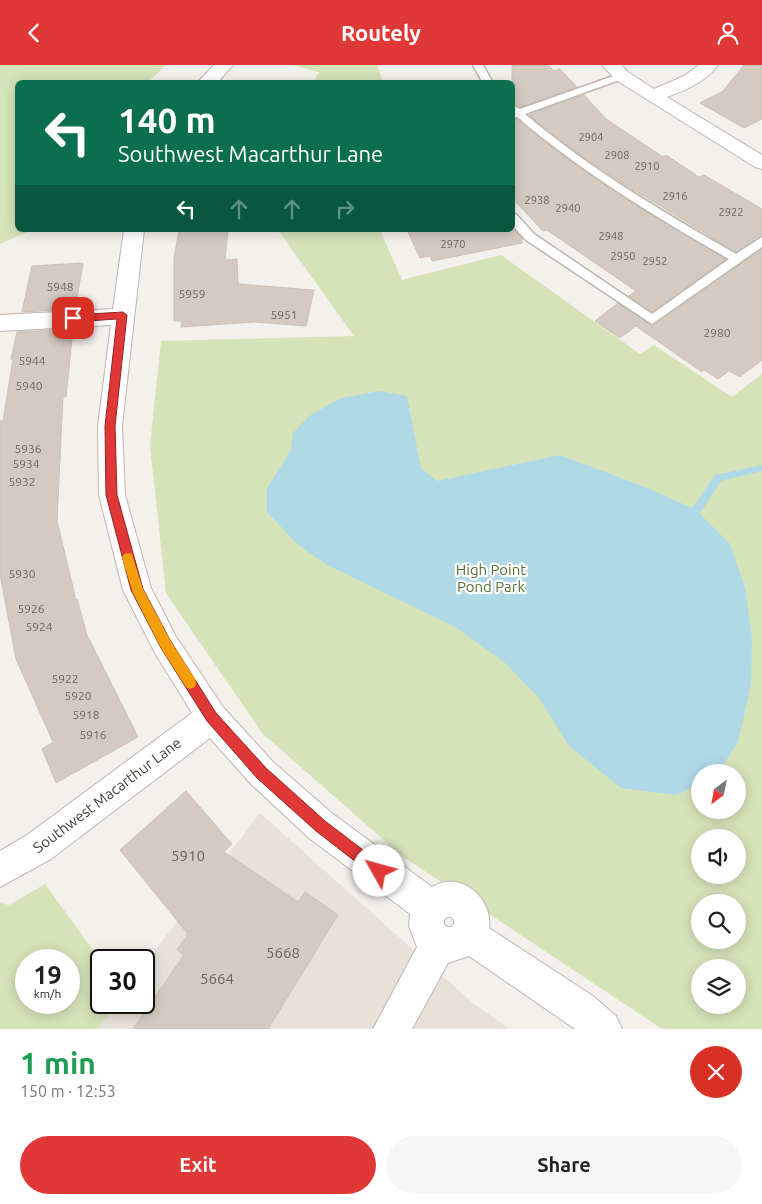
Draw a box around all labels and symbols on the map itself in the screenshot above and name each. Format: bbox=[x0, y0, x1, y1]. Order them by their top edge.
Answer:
house number: 2904 bbox=[579, 131, 603, 143]
house number: 2908 bbox=[605, 149, 629, 161]
house number: 2910 bbox=[635, 160, 659, 172]
house number: 2916 bbox=[663, 190, 687, 202]
house number: 2938 bbox=[525, 194, 549, 206]
house number: 2940 bbox=[556, 202, 580, 214]
house number: 2922 bbox=[719, 206, 743, 218]
house number: 2948 bbox=[599, 230, 623, 242]
house number: 2970 bbox=[441, 238, 465, 250]
house number: 2950 bbox=[611, 250, 635, 262]
house number: 2952 bbox=[643, 255, 667, 267]
house number: 5948 bbox=[46, 280, 74, 293]
house number: 5959 bbox=[178, 287, 206, 300]
pin bbox=[52, 297, 94, 339]
house number: 5951 bbox=[270, 308, 298, 321]
house number: 2980 bbox=[703, 326, 731, 339]
house number: 5944 bbox=[18, 354, 46, 367]
house number: 5940 bbox=[15, 379, 43, 392]
house number: 5936 bbox=[14, 442, 42, 455]
house number: 5934 bbox=[12, 457, 40, 470]
house number: 5932 bbox=[8, 475, 36, 488]
park label: High Point Pond Park bbox=[456, 561, 526, 595]
house number: 5930 bbox=[8, 567, 36, 580]
house number: 5926 bbox=[17, 602, 45, 615]
house number: 5924 bbox=[25, 620, 53, 633]
house number: 5922 bbox=[51, 672, 79, 685]
house number: 5920 bbox=[64, 689, 92, 702]
house number: 5918 bbox=[72, 708, 100, 721]
house number: 5916 bbox=[79, 728, 107, 741]
street label: Southwest Macarthur Lane bbox=[30, 734, 184, 856]
north arrow bbox=[691, 764, 746, 819]
position arrow bbox=[352, 844, 404, 896]
house number: 5910 bbox=[171, 847, 205, 864]
house number: 5668 bbox=[266, 944, 300, 961]
speed limit sign: 30 bbox=[90, 949, 155, 1014]
house number: 5664 bbox=[200, 970, 234, 987]

